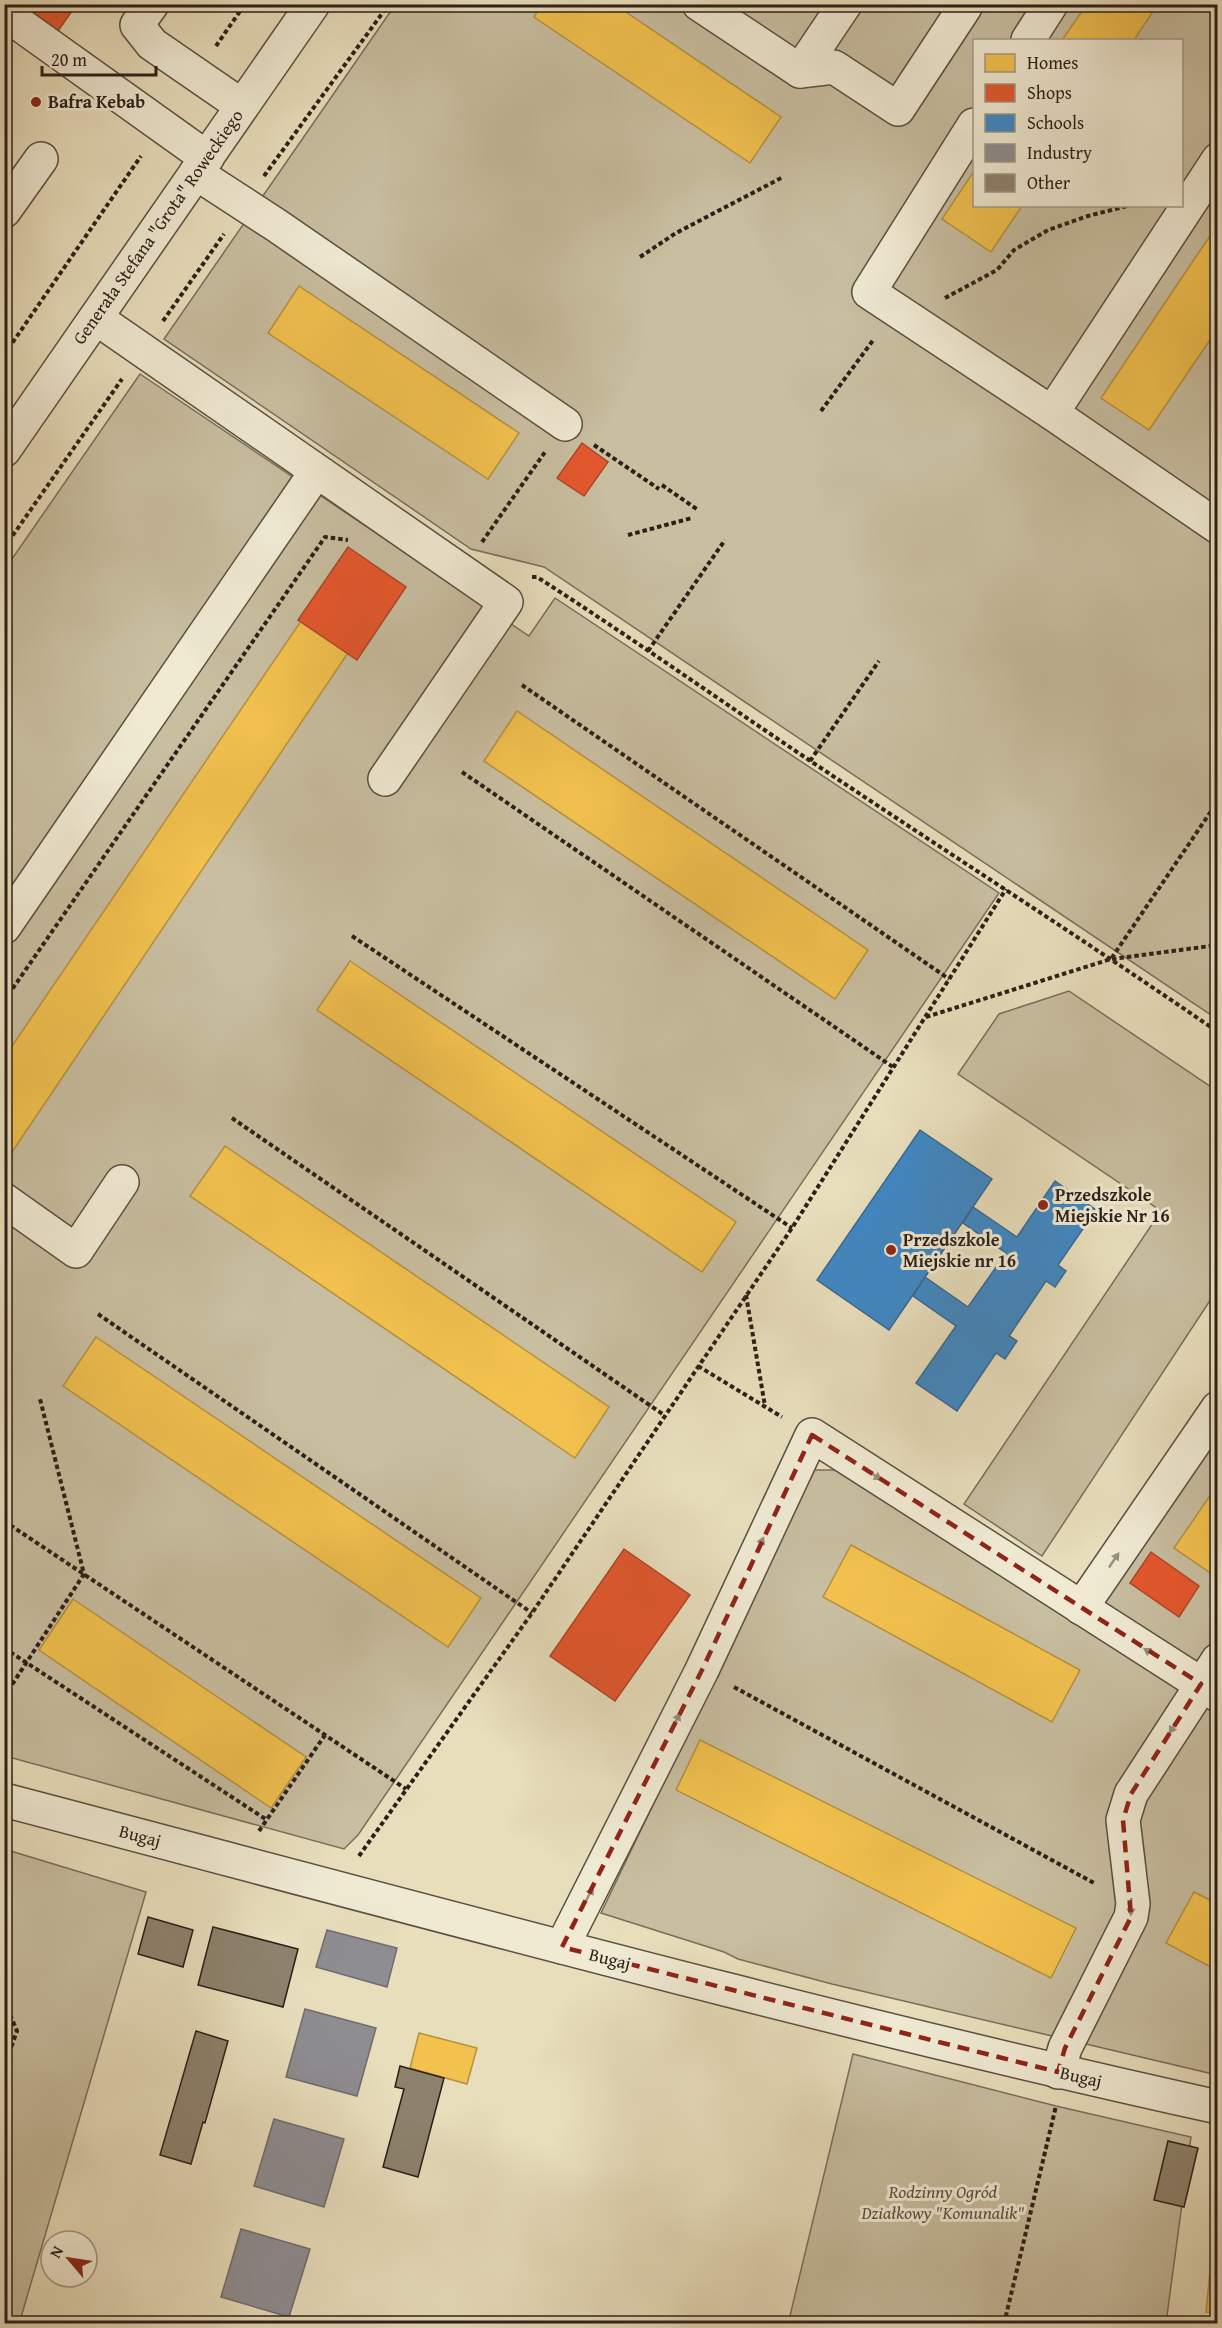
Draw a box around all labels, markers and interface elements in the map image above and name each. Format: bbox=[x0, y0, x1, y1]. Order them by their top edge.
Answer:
scale bar bbox=[42, 39, 156, 77]
legend bbox=[973, 39, 1183, 207]
text: 20 m bbox=[51, 46, 87, 73]
text: Homes bbox=[1027, 49, 1078, 76]
text: Shops bbox=[1027, 79, 1072, 106]
place label: Bafra Kebab bbox=[48, 88, 145, 115]
marker: Bafra Kebab bbox=[29, 95, 43, 109]
street label: Generała Stefana "Grota" Roweckiego bbox=[66, 104, 249, 350]
text: Schools bbox=[1027, 109, 1084, 136]
text: Industry bbox=[1027, 139, 1092, 166]
text: Other bbox=[1027, 169, 1071, 196]
place label: Przedszkole Miejskie Nr 16 bbox=[1055, 1181, 1170, 1229]
marker: Przedszkole Miejskie Nr 16 bbox=[1036, 1198, 1050, 1212]
place label: Przedszkole Miejskie nr 16 bbox=[903, 1226, 1016, 1274]
marker: Przedszkole Miejskie nr 16 bbox=[884, 1243, 898, 1257]
one-way arrow bbox=[866, 1469, 882, 1480]
one-way arrow bbox=[756, 1536, 765, 1553]
one-way arrow bbox=[1108, 1552, 1120, 1568]
one-way arrow bbox=[1143, 1647, 1160, 1658]
one-way arrow bbox=[672, 1712, 681, 1729]
one-way arrow bbox=[1168, 1718, 1180, 1734]
street label: Bugaj bbox=[116, 1817, 164, 1854]
one-way arrow bbox=[584, 1886, 593, 1903]
one-way arrow bbox=[1127, 1898, 1136, 1917]
street label: Bugaj bbox=[586, 1940, 634, 1977]
street label: Bugaj bbox=[1057, 2059, 1105, 2094]
park label: Rodzinny Ogród Działkowy "Komunalik" bbox=[860, 2178, 1025, 2226]
north arrow bbox=[39, 2229, 99, 2289]
text: N bbox=[43, 2241, 69, 2262]

